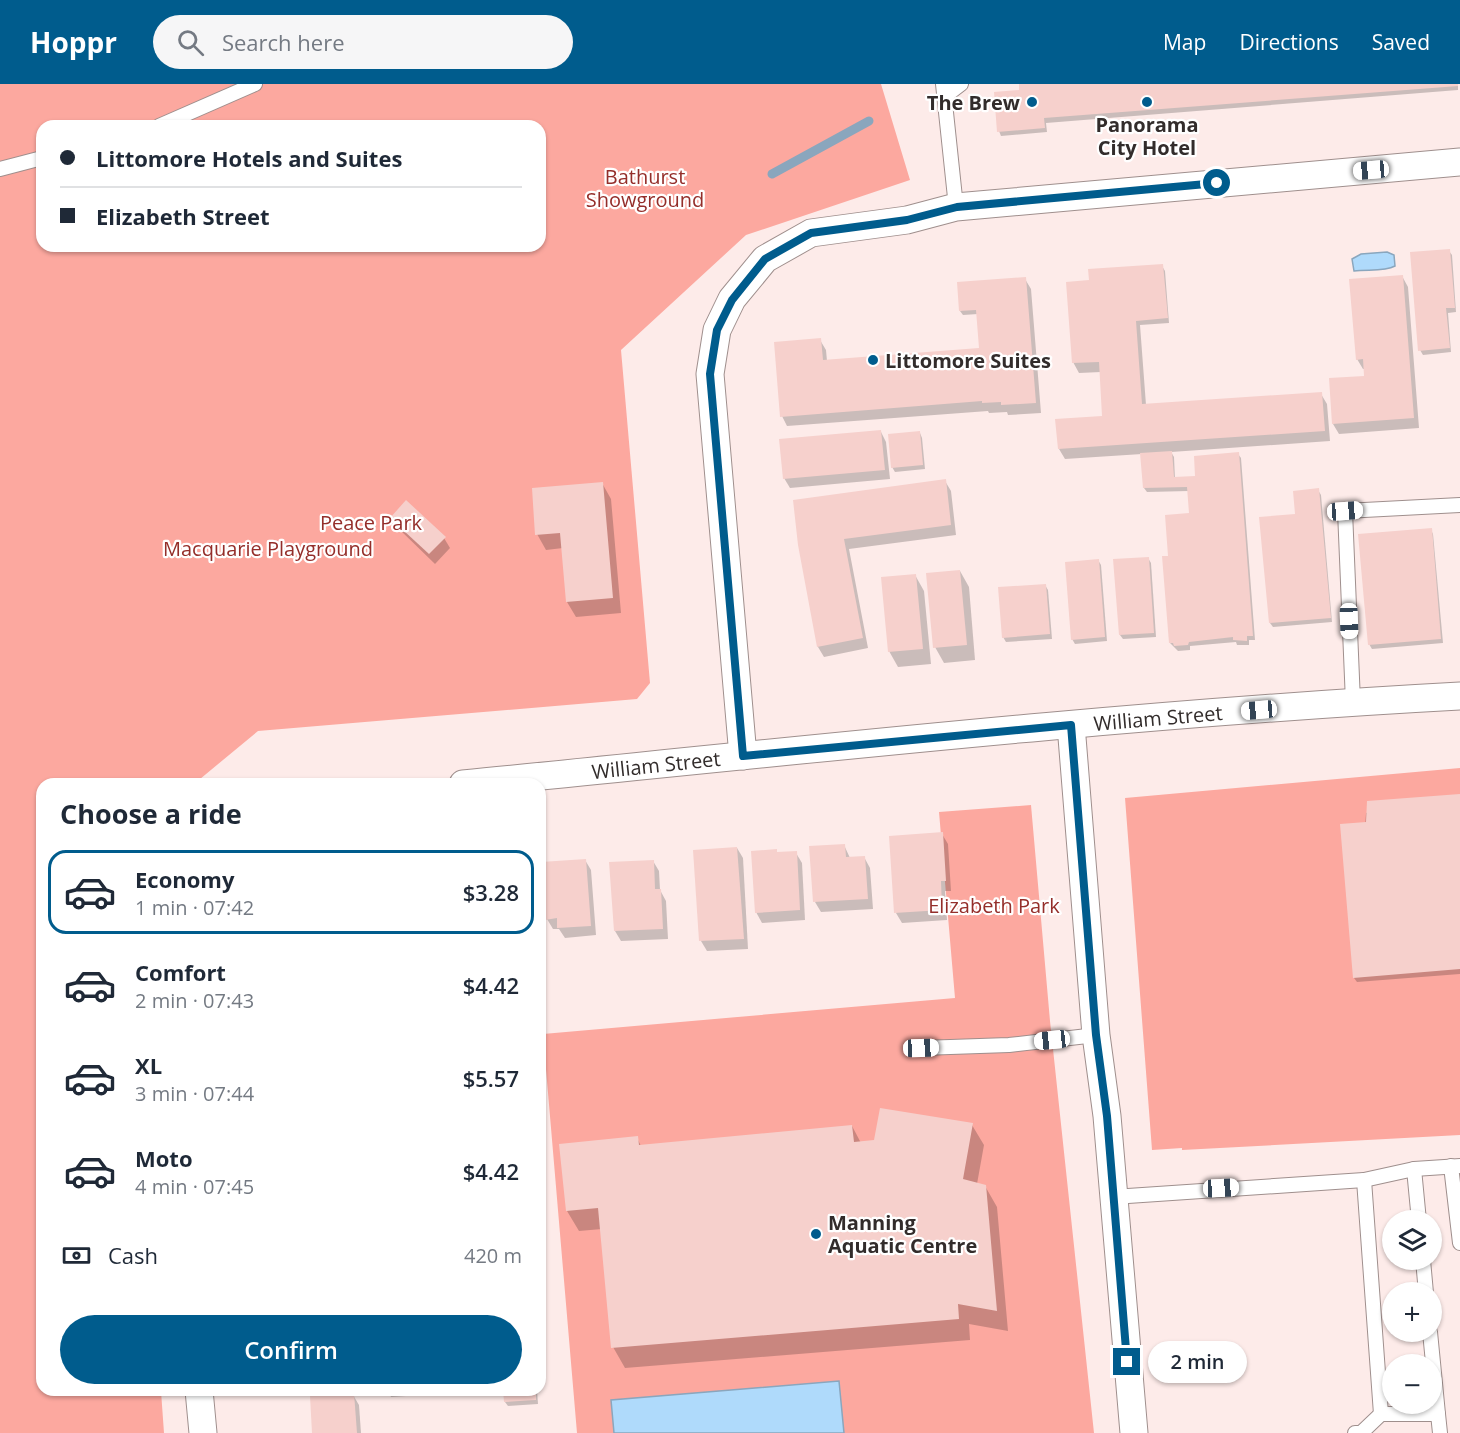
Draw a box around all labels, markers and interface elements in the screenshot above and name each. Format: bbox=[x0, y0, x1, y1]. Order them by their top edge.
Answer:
search box bbox=[153, 15, 573, 69]
text: Hoppr bbox=[30, 23, 117, 61]
icon: search bbox=[174, 26, 207, 59]
text: Search here bbox=[222, 27, 345, 57]
text: Map bbox=[1163, 28, 1206, 56]
text: Directions bbox=[1239, 28, 1339, 56]
text: Saved bbox=[1372, 28, 1430, 56]
place label: The Brew bbox=[927, 89, 1020, 116]
marker: The Brew bbox=[1025, 95, 1039, 109]
marker: Panorama City Hotel bbox=[1140, 95, 1154, 109]
place label: Panorama City Hotel bbox=[1095, 111, 1199, 161]
text: Littomore Hotels and Suites bbox=[96, 143, 402, 173]
car bbox=[1352, 159, 1390, 181]
park label: Bathurst Showground bbox=[586, 163, 704, 213]
route start bbox=[1203, 169, 1230, 196]
text: Elizabeth Street bbox=[96, 201, 270, 231]
place label: Littomore Suites bbox=[885, 347, 1051, 374]
marker: Littomore Suites bbox=[866, 353, 880, 367]
car bbox=[1326, 501, 1364, 521]
park label: Peace Park bbox=[320, 509, 423, 536]
park label: Macquarie Playground bbox=[163, 535, 373, 562]
car bbox=[1339, 603, 1359, 639]
street label: William Street bbox=[1092, 699, 1224, 737]
car bbox=[1240, 699, 1278, 721]
street label: William Street bbox=[590, 745, 722, 785]
text: Choose a ride bbox=[60, 795, 242, 832]
text: Economy bbox=[135, 864, 234, 894]
icon: car bbox=[63, 865, 117, 919]
text: $3.28 bbox=[463, 877, 519, 907]
park label: Elizabeth Park bbox=[928, 892, 1060, 919]
text: 1 min · 07:42 bbox=[135, 894, 254, 921]
text: Comfort bbox=[135, 957, 226, 987]
icon: car bbox=[63, 958, 117, 1012]
text: $4.42 bbox=[463, 970, 519, 1000]
text: 2 min · 07:43 bbox=[135, 987, 254, 1014]
car bbox=[1033, 1029, 1071, 1051]
car bbox=[903, 1038, 939, 1058]
text: XL bbox=[135, 1050, 162, 1080]
icon: car bbox=[63, 1051, 117, 1105]
text: $5.57 bbox=[463, 1063, 519, 1093]
text: 3 min · 07:44 bbox=[135, 1080, 254, 1107]
text: Moto bbox=[135, 1143, 193, 1173]
icon: car bbox=[63, 1144, 117, 1198]
text: $4.42 bbox=[463, 1156, 519, 1186]
text: 4 min · 07:45 bbox=[135, 1173, 254, 1200]
car bbox=[1203, 1178, 1239, 1198]
place label: Manning Aquatic Centre bbox=[828, 1209, 977, 1259]
map controls bbox=[1382, 1210, 1442, 1414]
button: layers bbox=[1382, 1210, 1442, 1270]
marker: Manning Aquatic Centre bbox=[809, 1227, 823, 1241]
icon: cash bbox=[60, 1239, 93, 1272]
text: Cash bbox=[108, 1240, 158, 1270]
text: 420 m bbox=[464, 1242, 522, 1269]
button: + bbox=[1382, 1282, 1442, 1342]
button: Confirm bbox=[60, 1315, 522, 1384]
callout: 2 min bbox=[1148, 1341, 1247, 1383]
route end bbox=[1113, 1348, 1140, 1375]
text: 2 min bbox=[1171, 1348, 1225, 1375]
button: − bbox=[1382, 1354, 1442, 1414]

